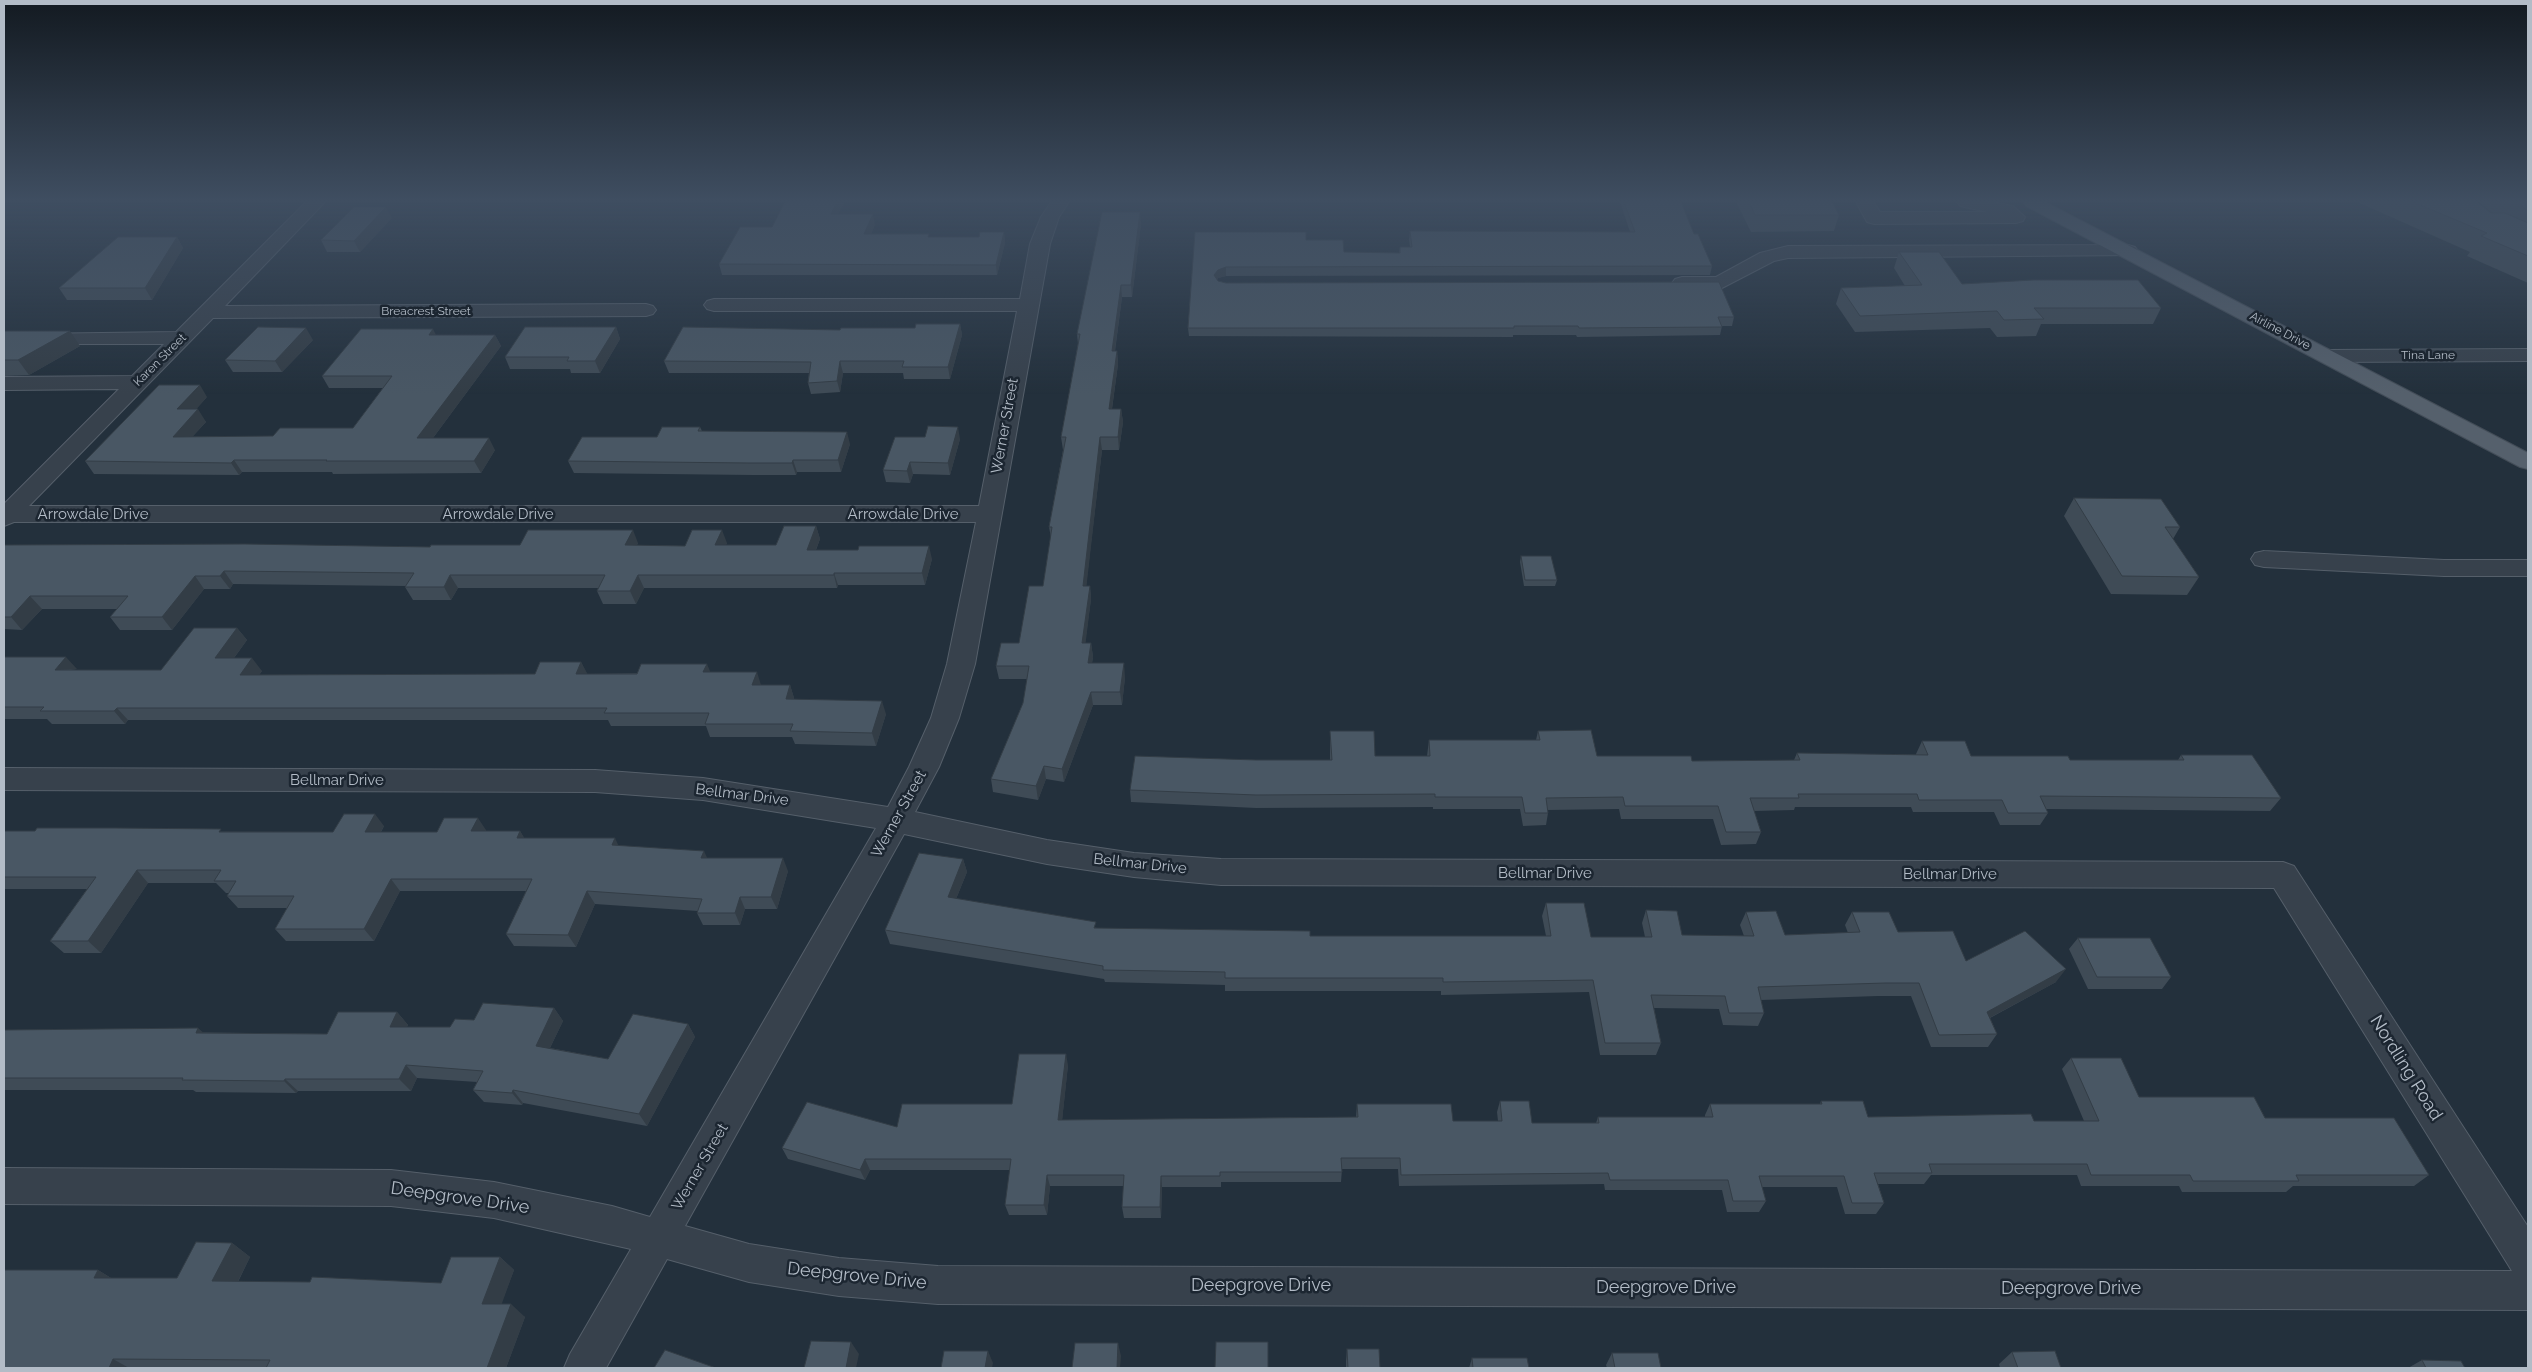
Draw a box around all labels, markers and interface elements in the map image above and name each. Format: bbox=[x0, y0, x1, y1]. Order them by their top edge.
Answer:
street label: Breacrest Street bbox=[381, 304, 471, 318]
street label: Airline Drive bbox=[2247, 309, 2313, 353]
street label: Karen Street bbox=[131, 331, 189, 389]
street label: Tina Lane bbox=[2401, 348, 2455, 362]
street label: Werner Street bbox=[988, 377, 1022, 475]
street label: Arrowdale Drive bbox=[37, 505, 149, 523]
street label: Arrowdale Drive bbox=[442, 505, 554, 523]
street label: Arrowdale Drive bbox=[847, 505, 959, 523]
street label: Werner Street bbox=[868, 767, 930, 861]
street label: Bellmar Drive bbox=[290, 771, 384, 789]
street label: Bellmar Drive bbox=[694, 780, 790, 810]
street label: Bellmar Drive bbox=[1092, 850, 1188, 878]
street label: Bellmar Drive bbox=[1498, 864, 1592, 882]
street label: Bellmar Drive bbox=[1903, 865, 1997, 883]
street label: Nordling Road bbox=[2365, 1011, 2447, 1125]
street label: Werner Street bbox=[668, 1121, 732, 1213]
street label: Deepgrove Drive bbox=[389, 1178, 531, 1218]
street label: Deepgrove Drive bbox=[786, 1258, 928, 1294]
street label: Deepgrove Drive bbox=[1191, 1275, 1331, 1297]
street label: Deepgrove Drive bbox=[1596, 1277, 1736, 1299]
street label: Deepgrove Drive bbox=[2001, 1278, 2141, 1300]

